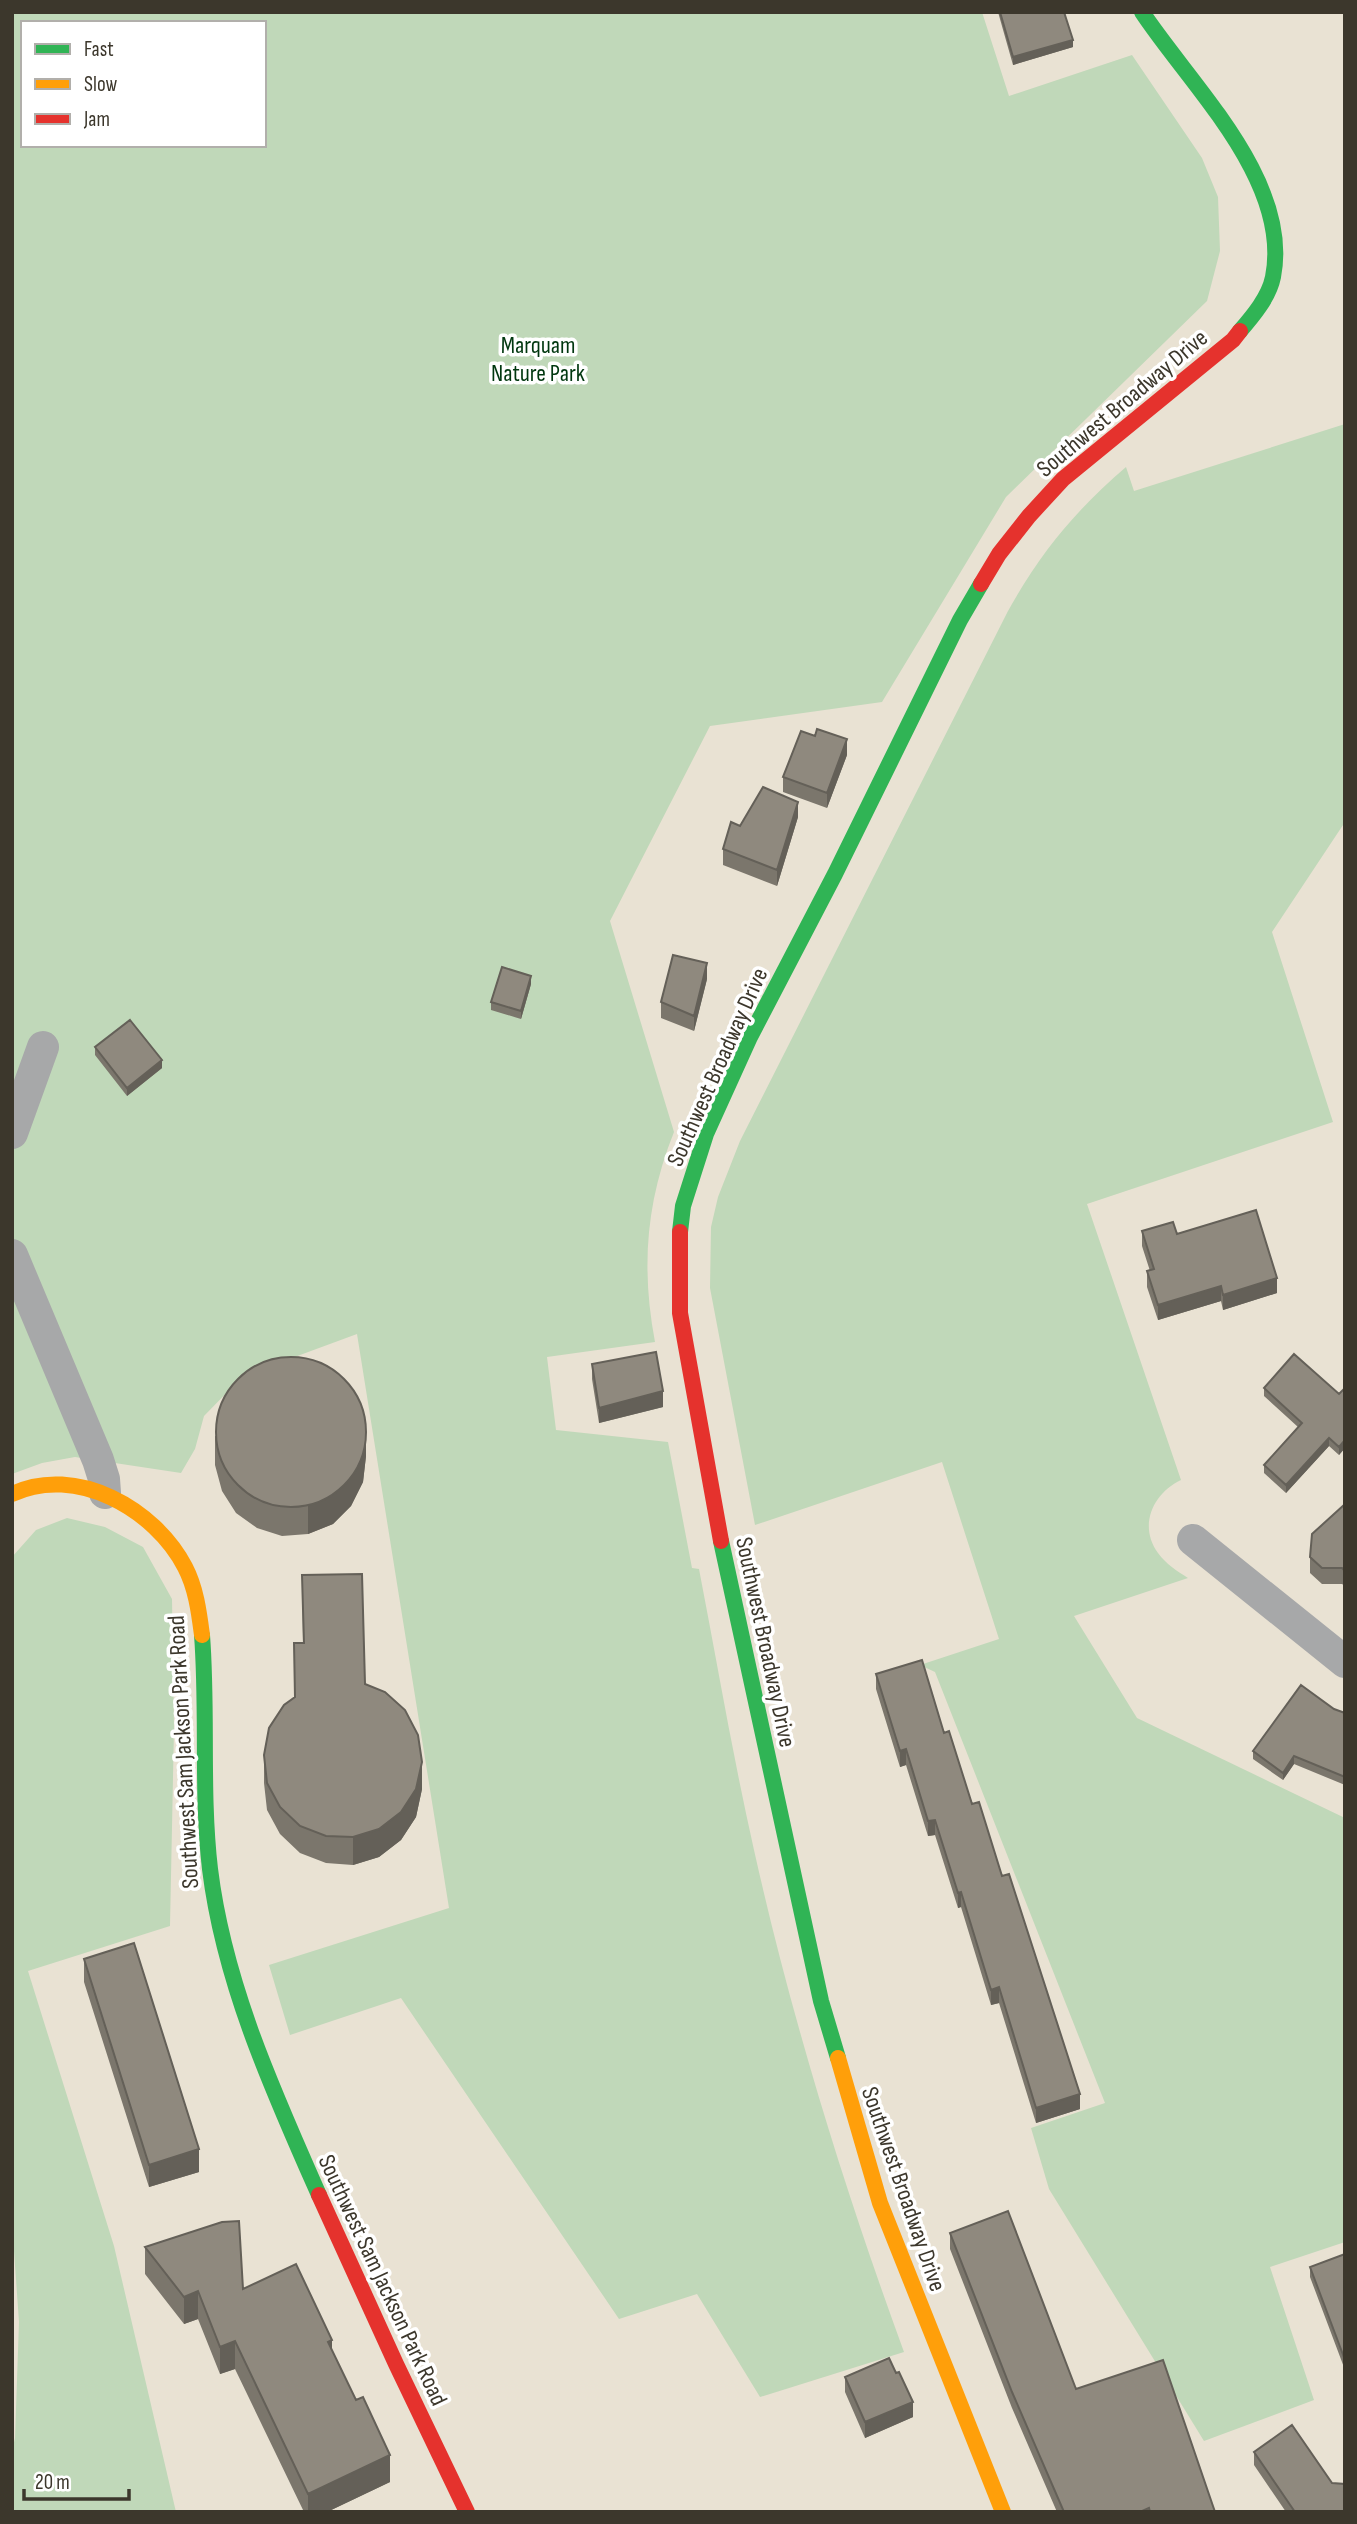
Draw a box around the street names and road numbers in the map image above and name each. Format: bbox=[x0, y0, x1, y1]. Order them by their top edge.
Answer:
street label: Southwest Broadway Drive bbox=[1031, 323, 1214, 483]
street label: Southwest Broadway Drive bbox=[661, 963, 774, 1171]
street label: Southwest Broadway Drive bbox=[729, 1534, 802, 1750]
street label: Southwest Sam Jackson Park Road bbox=[162, 1615, 205, 1889]
street label: Southwest Broadway Drive bbox=[855, 2083, 952, 2295]
street label: Southwest Sam Jackson Park Road bbox=[312, 2150, 453, 2410]

